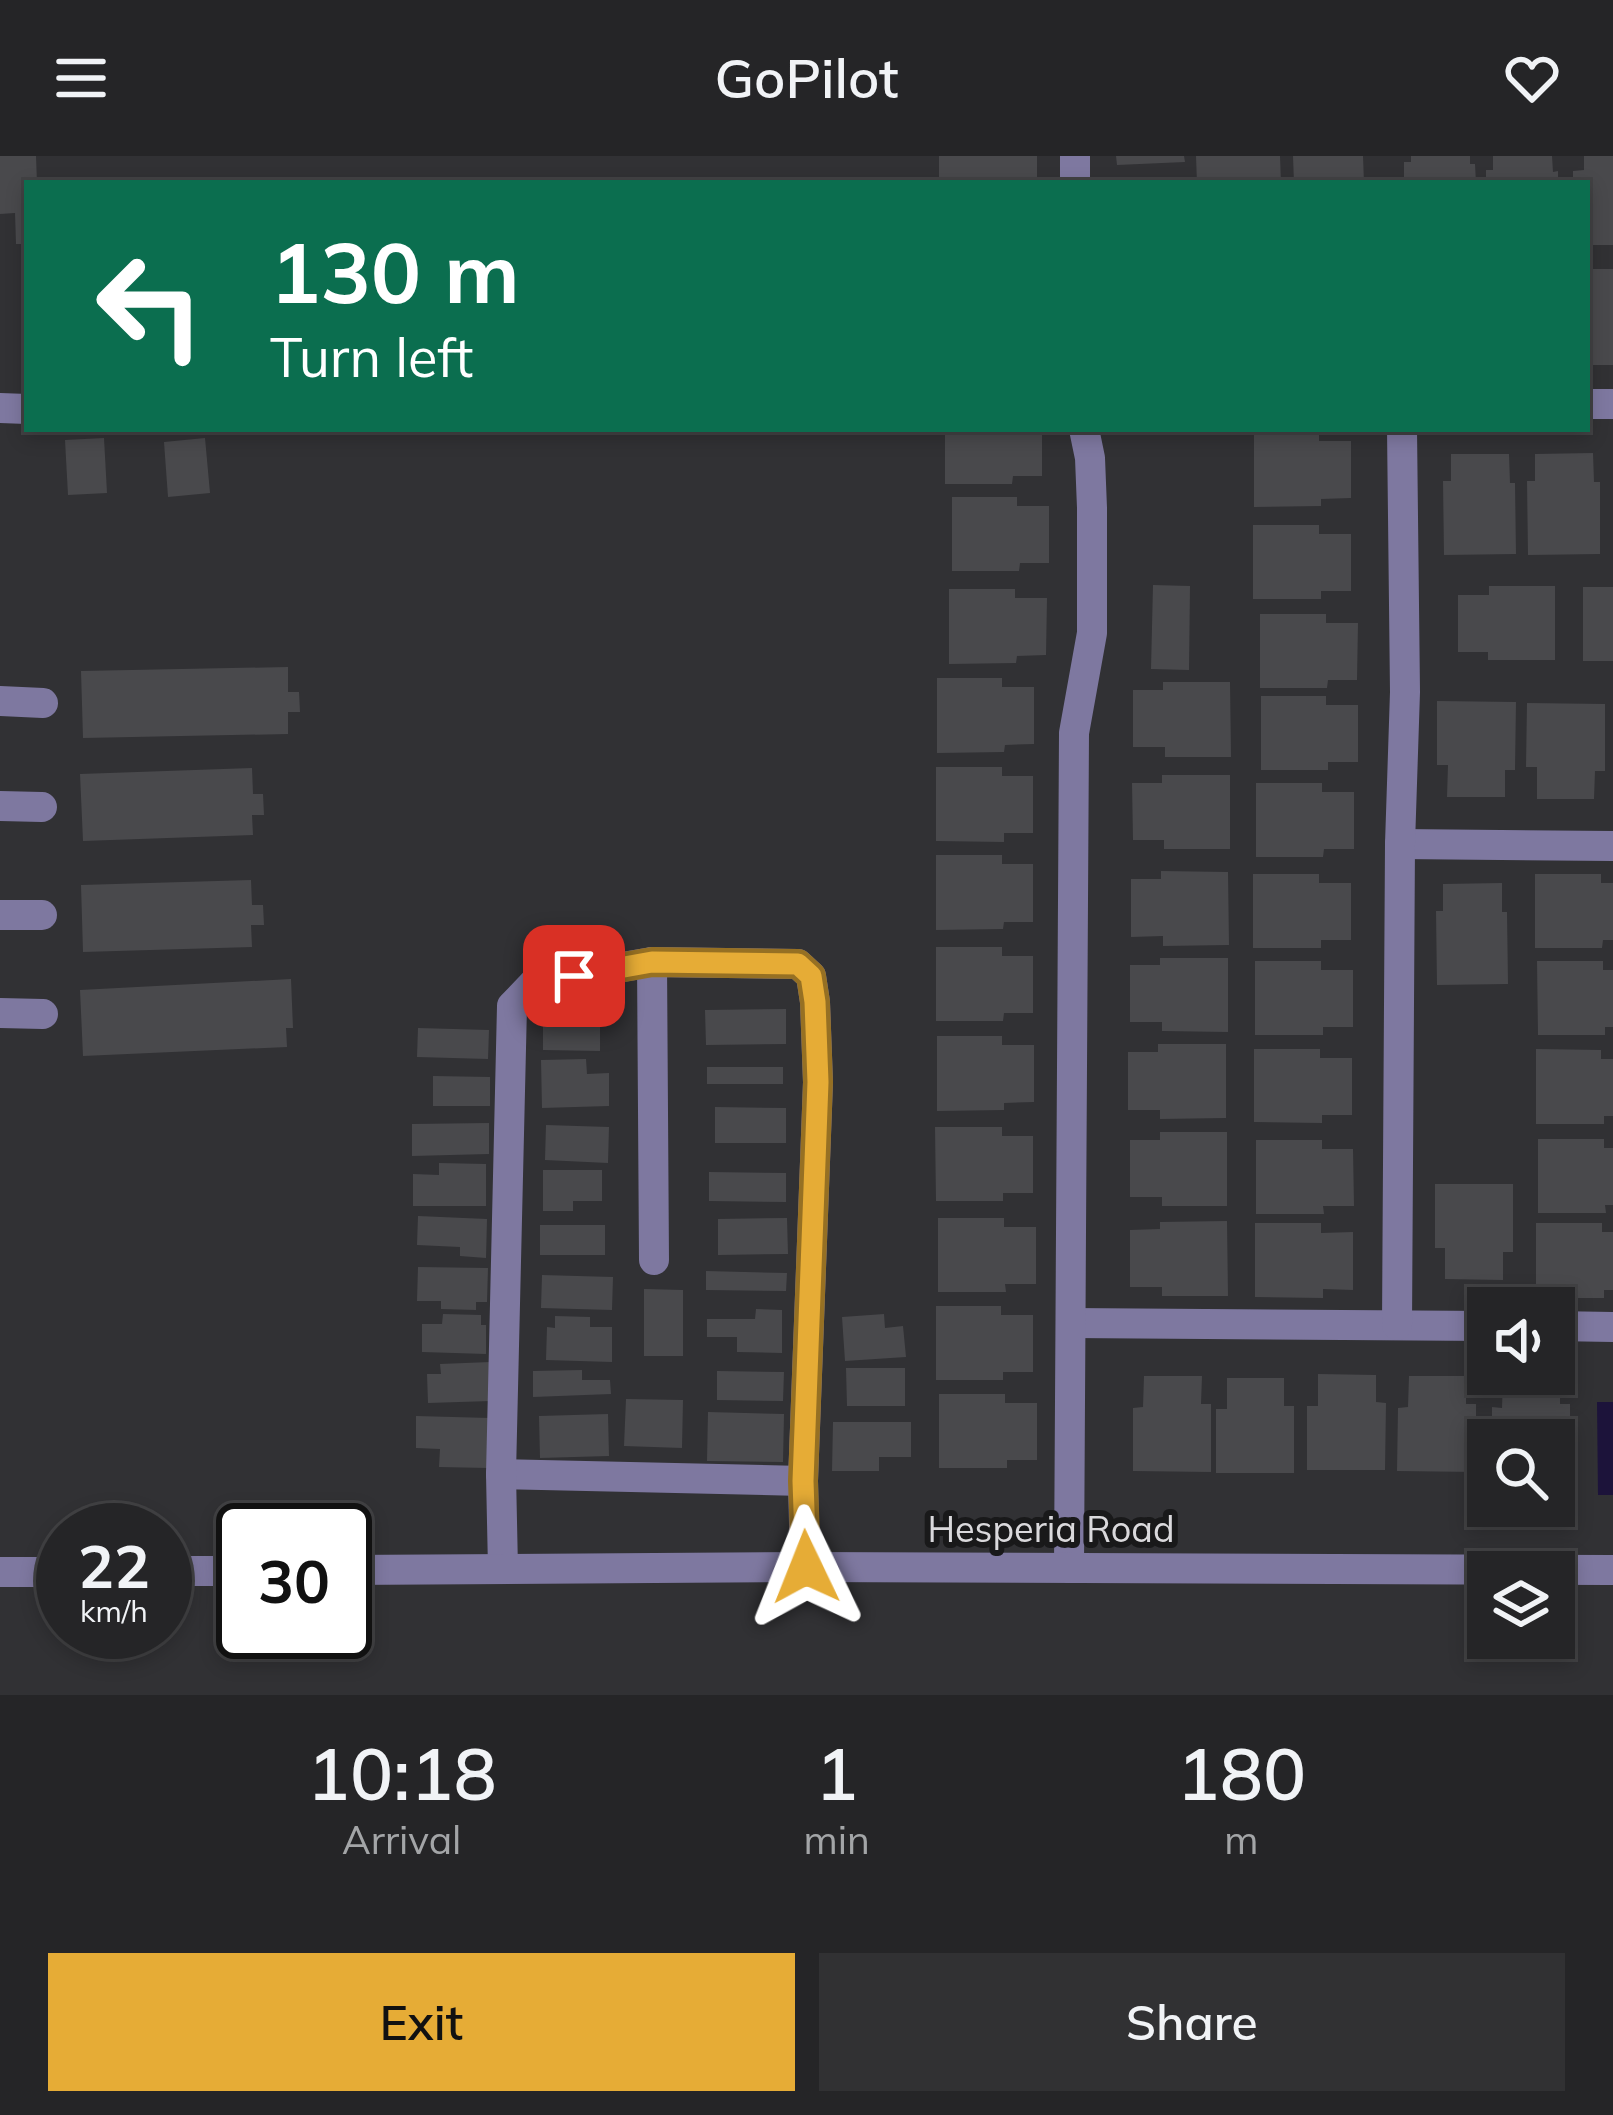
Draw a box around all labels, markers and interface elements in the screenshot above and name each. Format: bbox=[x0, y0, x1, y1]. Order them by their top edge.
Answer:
text: GoPilot bbox=[714, 44, 899, 112]
icon: menu bbox=[48, 45, 114, 111]
icon: heart bbox=[1499, 45, 1565, 111]
text: 130 m bbox=[270, 219, 520, 324]
icon: left bbox=[72, 228, 228, 384]
text: Turn left bbox=[270, 323, 473, 391]
pin bbox=[523, 925, 625, 1027]
icon: arrive bbox=[541, 943, 607, 1009]
map controls bbox=[1467, 1287, 1575, 1659]
button: sound bbox=[1467, 1287, 1575, 1395]
button: search bbox=[1467, 1419, 1575, 1527]
speed limit sign: 30 bbox=[216, 1503, 372, 1659]
position arrow bbox=[743, 1504, 869, 1630]
street label: Hesperia Road bbox=[927, 1506, 1175, 1551]
text: 22 bbox=[78, 1528, 150, 1603]
button: layers bbox=[1467, 1551, 1575, 1659]
text: km/h bbox=[80, 1592, 148, 1630]
text: 10:18 bbox=[307, 1728, 497, 1818]
text: 1 bbox=[815, 1728, 858, 1818]
text: 180 bbox=[1177, 1728, 1306, 1818]
text: Arrival bbox=[342, 1815, 461, 1864]
text: min bbox=[803, 1815, 870, 1864]
text: m bbox=[1224, 1815, 1259, 1864]
button: Exit bbox=[48, 1953, 795, 2091]
button: Share bbox=[819, 1953, 1565, 2091]

